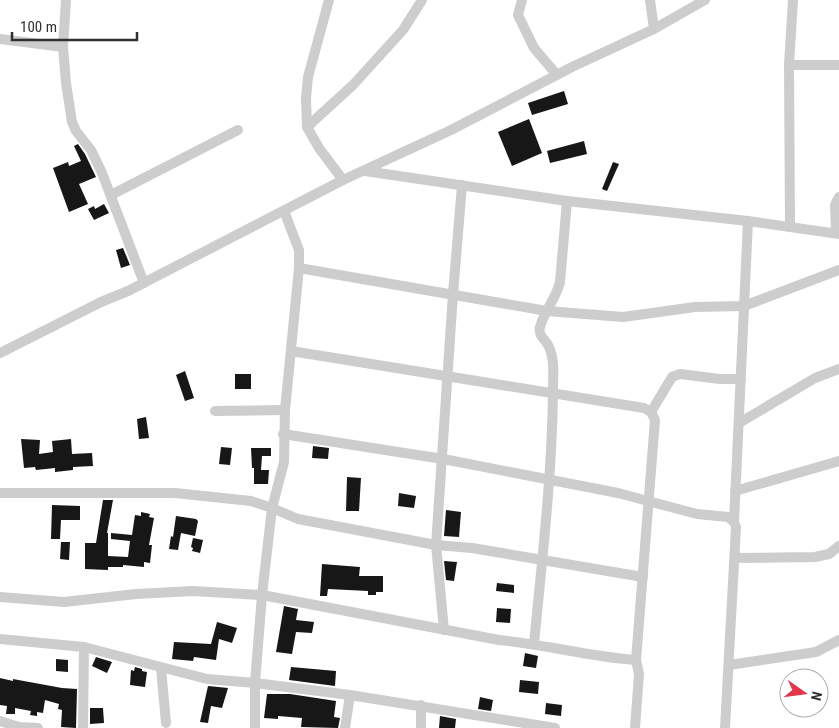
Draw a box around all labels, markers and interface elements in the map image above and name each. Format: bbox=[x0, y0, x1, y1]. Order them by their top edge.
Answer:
scale bar bbox=[12, 10, 138, 42]
text: 100 m bbox=[20, 18, 57, 36]
north arrow bbox=[779, 668, 829, 718]
text: N bbox=[808, 690, 825, 702]

